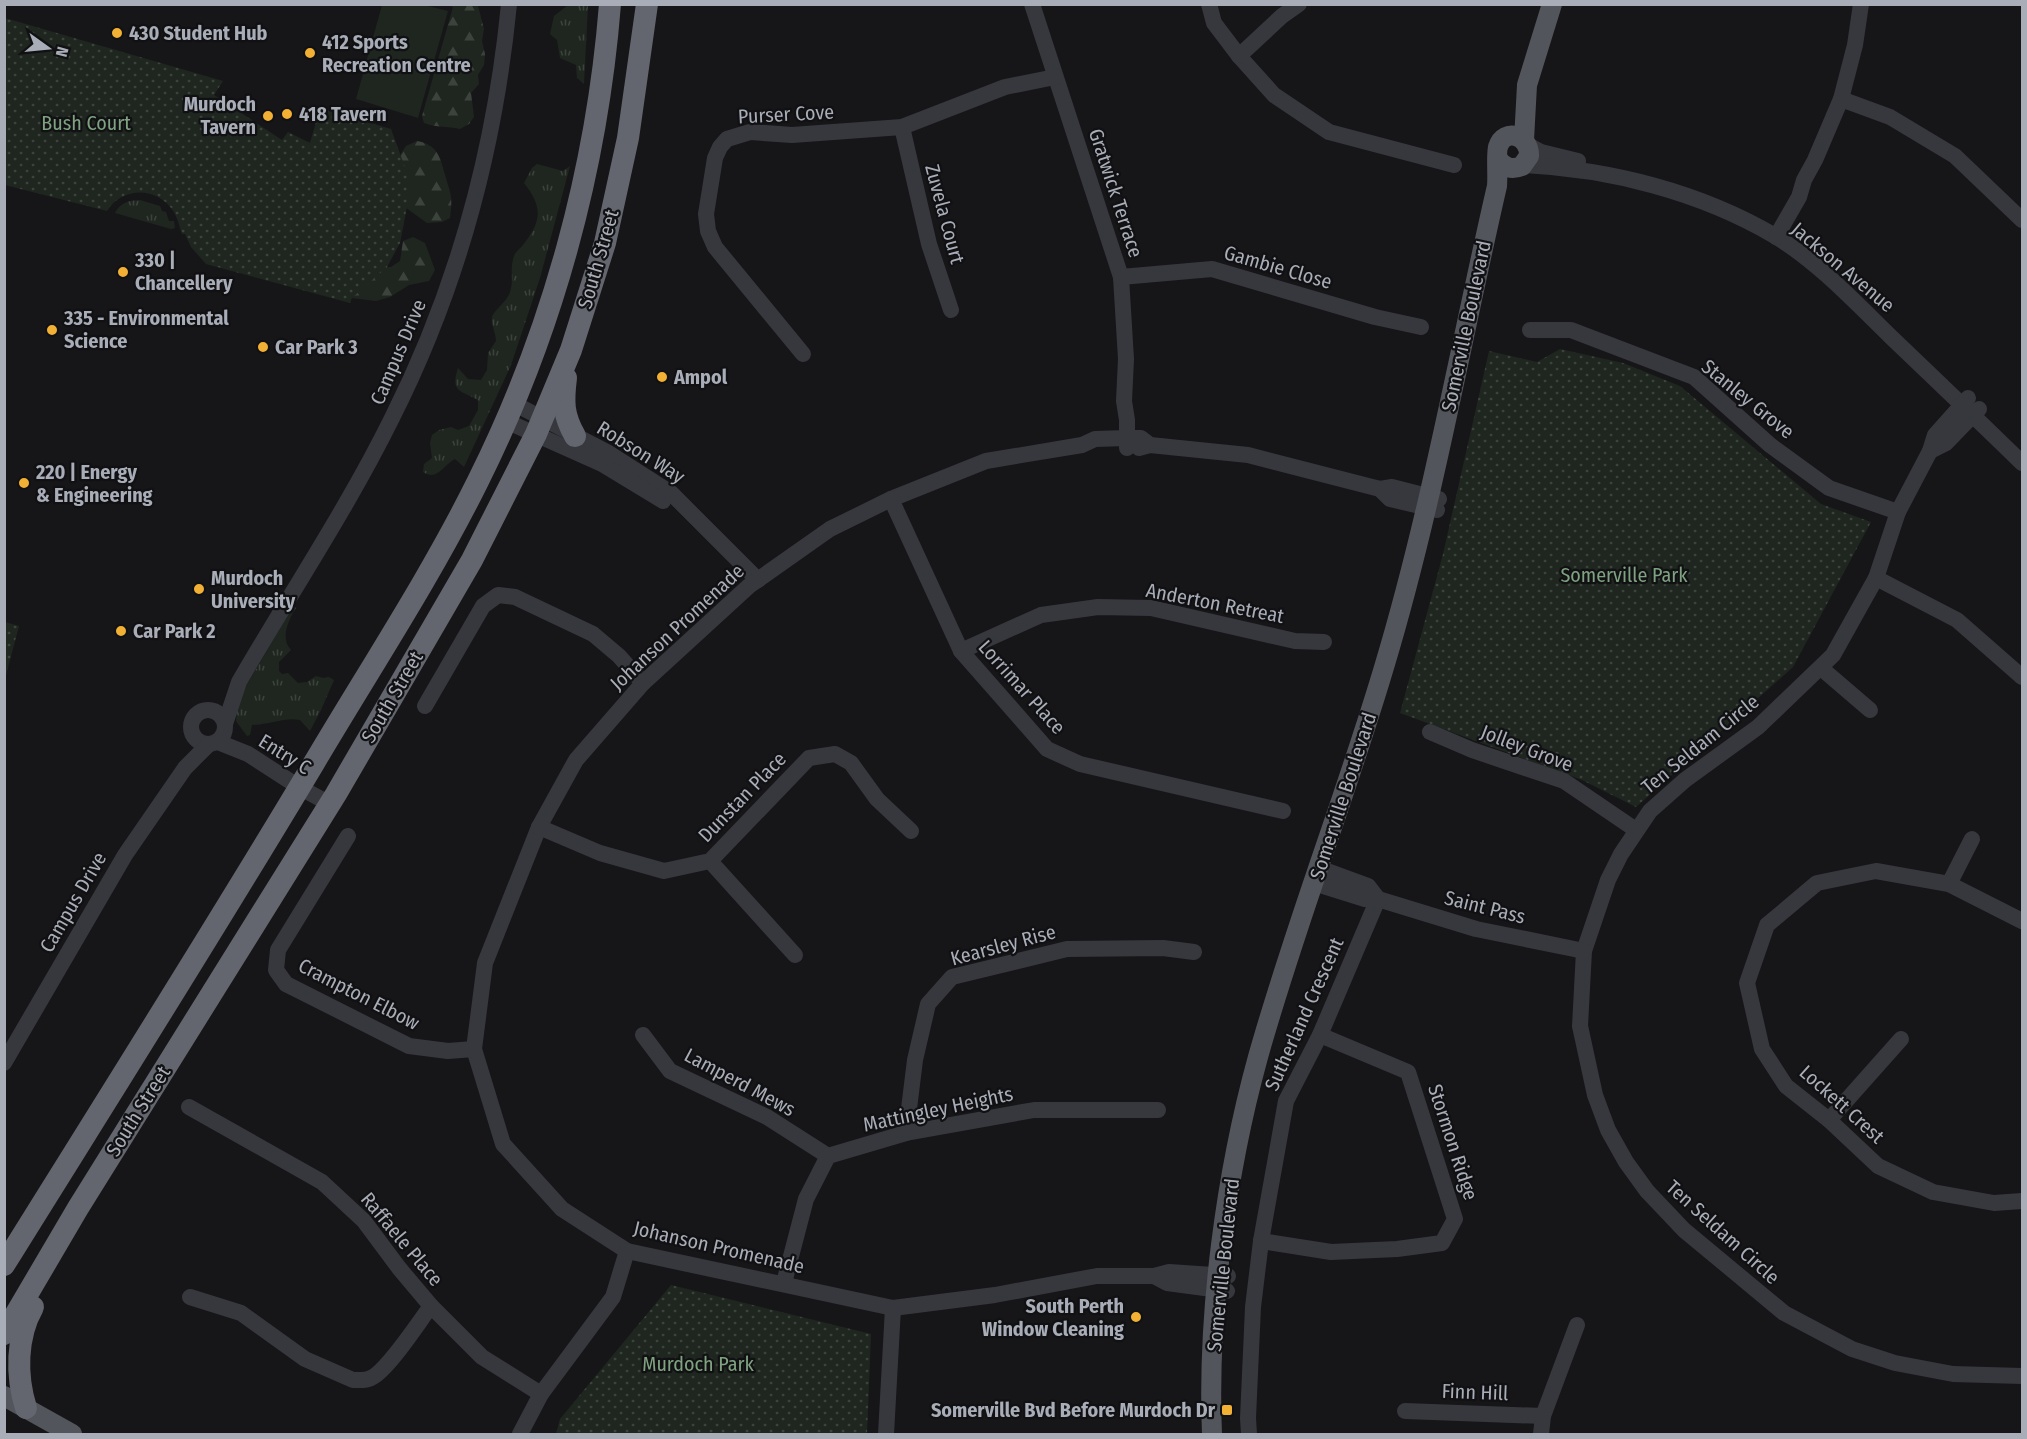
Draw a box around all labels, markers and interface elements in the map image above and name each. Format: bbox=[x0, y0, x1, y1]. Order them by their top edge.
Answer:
north arrow bbox=[18, 18, 78, 78]
place label: 430 Student Hub bbox=[129, 21, 268, 45]
marker: 430 Student Hub bbox=[110, 26, 124, 40]
place label: 412 Sports Recreation Centre bbox=[322, 30, 471, 77]
text: N bbox=[52, 45, 72, 59]
marker: 412 Sports Recreation Centre bbox=[303, 46, 317, 60]
place label: Murdoch Tavern bbox=[184, 92, 256, 139]
street label: Purser Cove bbox=[737, 100, 835, 128]
place label: 418 Tavern bbox=[299, 102, 387, 126]
marker: 418 Tavern bbox=[280, 107, 294, 121]
marker: Murdoch Tavern bbox=[261, 109, 275, 123]
park label: Bush Court bbox=[41, 111, 131, 135]
street label: Gratwick Terrace bbox=[1084, 126, 1148, 260]
street label: Zuvela Court bbox=[920, 162, 970, 267]
street label: South Street bbox=[572, 206, 624, 311]
street label: Jackson Avenue bbox=[1786, 217, 1900, 317]
street label: Somerville Boulevard bbox=[1436, 238, 1496, 414]
street label: Gambie Close bbox=[1221, 240, 1335, 294]
place label: 330 | Chancellery bbox=[134, 248, 233, 295]
marker: 330 | Chancellery bbox=[116, 265, 130, 279]
street label: Campus Drive bbox=[365, 296, 431, 408]
place label: 335 - Environmental Science bbox=[63, 306, 229, 353]
marker: 335 - Environmental Science bbox=[45, 323, 59, 337]
place label: Car Park 3 bbox=[275, 335, 358, 359]
marker: Car Park 3 bbox=[256, 340, 270, 354]
street label: Stanley Grove bbox=[1697, 354, 1799, 444]
place label: Ampol bbox=[673, 365, 728, 389]
marker: Ampol bbox=[655, 370, 669, 384]
street label: Robson Way bbox=[593, 416, 689, 488]
place label: 220 | Energy & Engineering bbox=[35, 460, 153, 507]
marker: 220 | Energy & Engineering bbox=[17, 476, 31, 490]
street label: Johanson Promenade bbox=[605, 559, 749, 695]
park label: Somerville Park bbox=[1560, 563, 1688, 587]
place label: Murdoch University bbox=[211, 566, 296, 613]
street label: Anderton Retreat bbox=[1144, 578, 1287, 628]
marker: Murdoch University bbox=[192, 582, 206, 596]
place label: Car Park 2 bbox=[133, 619, 216, 643]
marker: Car Park 2 bbox=[114, 624, 128, 638]
street label: Lorrimar Place bbox=[974, 635, 1070, 739]
street label: South Street bbox=[356, 647, 428, 747]
street label: Ten Seldam Circle bbox=[1636, 689, 1764, 799]
street label: Somerville Boulevard bbox=[1305, 709, 1381, 883]
street label: Jolley Grove bbox=[1477, 719, 1577, 777]
street label: Entry C bbox=[254, 729, 316, 779]
street label: Dunstan Place bbox=[693, 747, 791, 847]
street label: Campus Drive bbox=[35, 848, 111, 956]
street label: Saint Pass bbox=[1442, 885, 1528, 929]
street label: Kearsley Rise bbox=[948, 919, 1058, 971]
street label: Sutherland Crescent bbox=[1259, 933, 1349, 1094]
street label: Crampton Elbow bbox=[294, 953, 424, 1035]
street label: Lamperd Mews bbox=[681, 1043, 799, 1121]
street label: Lockett Crest bbox=[1795, 1060, 1890, 1149]
street label: South Street bbox=[101, 1061, 175, 1161]
street label: Mattingley Heights bbox=[861, 1081, 1015, 1137]
street label: Stormon Ridge bbox=[1423, 1081, 1483, 1203]
street label: Ten Seldam Circle bbox=[1661, 1175, 1785, 1289]
street label: Somerville Boulevard bbox=[1202, 1177, 1244, 1353]
street label: Raffaele Place bbox=[356, 1187, 448, 1291]
street label: Johanson Promenade bbox=[631, 1216, 807, 1278]
place label: South Perth Window Cleaning bbox=[982, 1294, 1124, 1341]
marker: South Perth Window Cleaning bbox=[1129, 1310, 1143, 1324]
park label: Murdoch Park bbox=[642, 1352, 755, 1376]
street label: Finn Hill bbox=[1441, 1379, 1509, 1405]
place label: Somerville Bvd Before Murdoch Dr bbox=[931, 1398, 1216, 1422]
marker: Somerville Bvd Before Murdoch Dr bbox=[1220, 1403, 1234, 1417]

